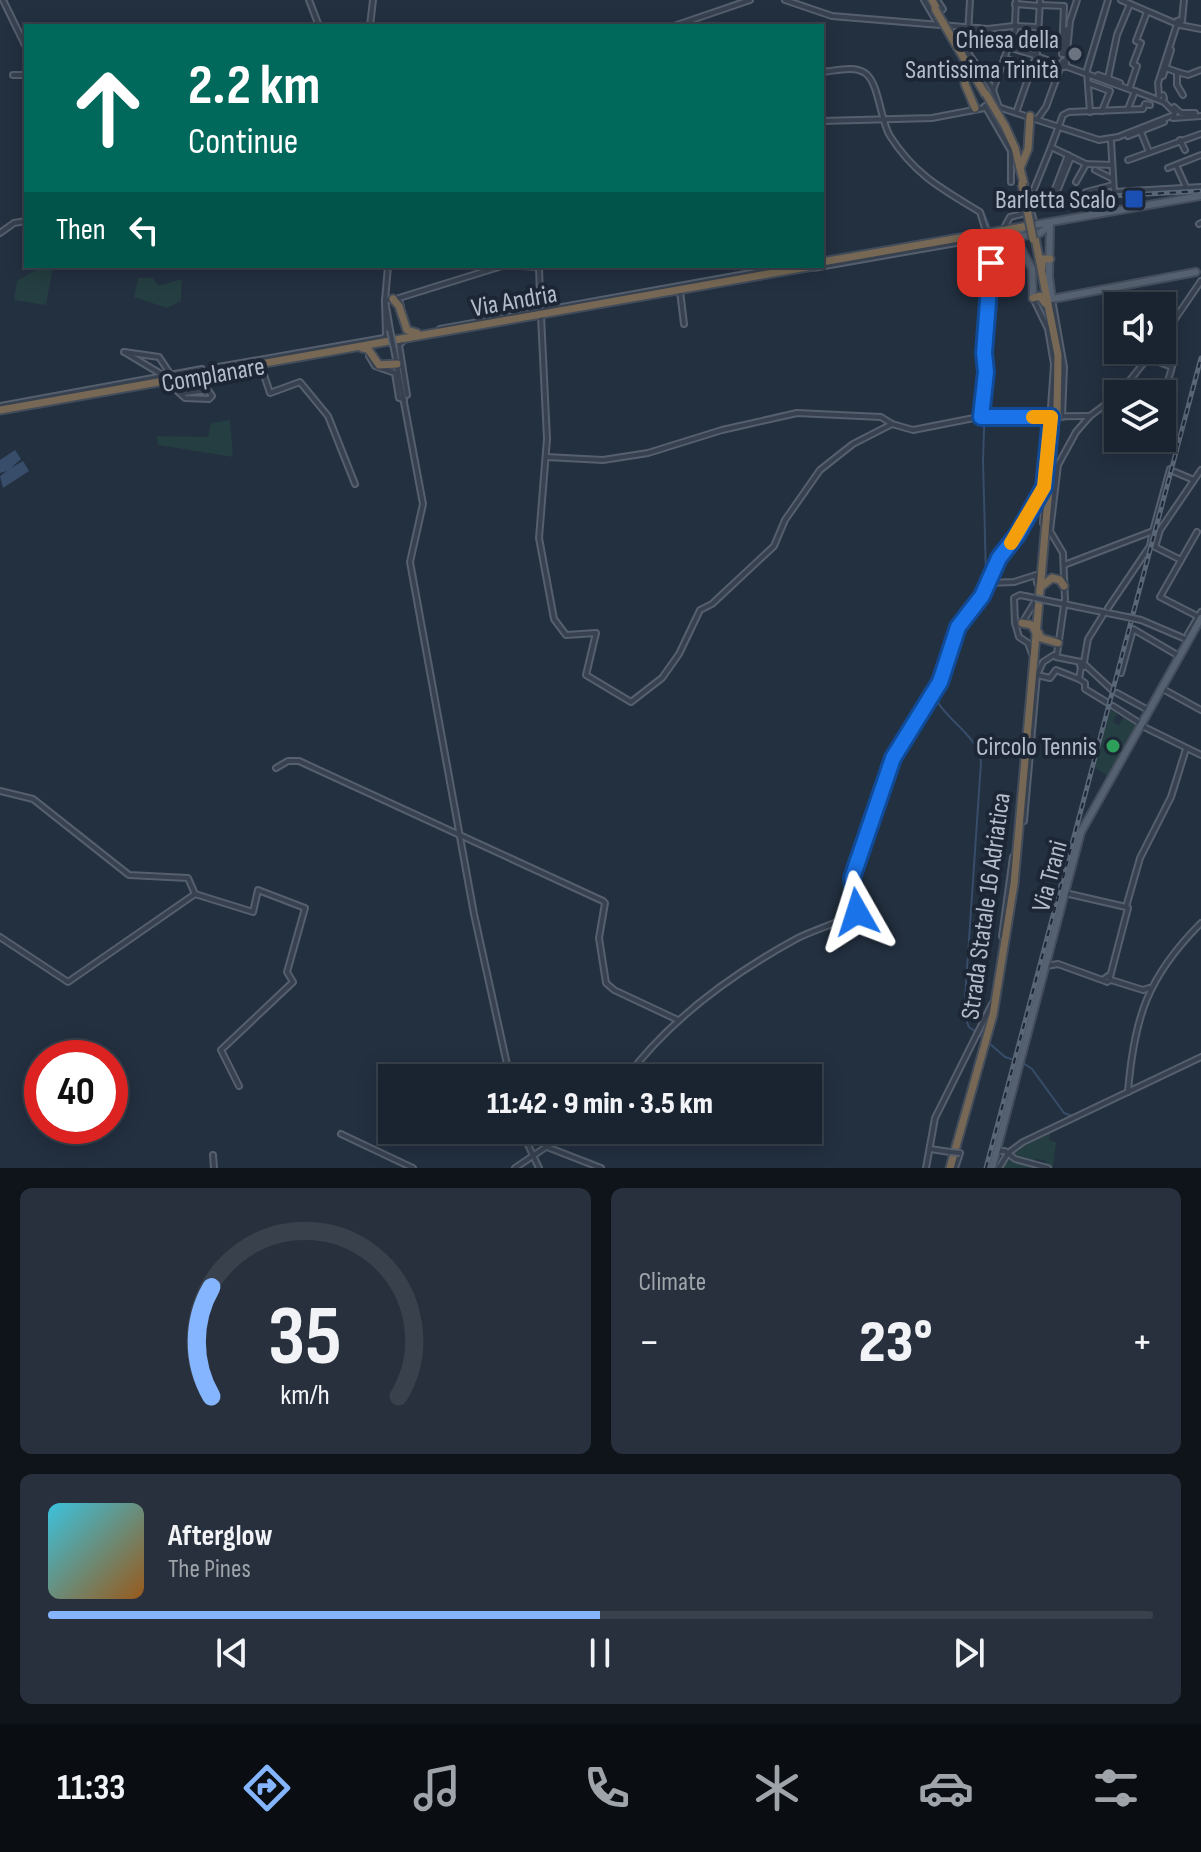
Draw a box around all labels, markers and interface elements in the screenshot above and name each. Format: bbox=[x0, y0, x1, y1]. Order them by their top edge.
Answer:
place label: Chiesa della Santissima Trinità bbox=[905, 25, 1059, 86]
marker: Chiesa della Santissima Trinità bbox=[1066, 45, 1084, 63]
text: 2.2 km bbox=[188, 53, 320, 120]
icon: ahead bbox=[56, 56, 160, 160]
text: Continue bbox=[188, 121, 298, 164]
place label: Barletta Scalo bbox=[995, 185, 1116, 216]
marker: Barletta Scalo bbox=[1123, 188, 1145, 210]
icon: left bbox=[122, 208, 166, 252]
text: Then bbox=[56, 212, 106, 248]
pin bbox=[957, 229, 1025, 297]
icon: arrive bbox=[969, 241, 1013, 285]
street label: Via Andria bbox=[469, 279, 560, 324]
map controls bbox=[1104, 292, 1176, 452]
button: sound bbox=[1104, 292, 1176, 364]
street label: Complanare bbox=[159, 351, 267, 400]
button: layers bbox=[1104, 380, 1176, 452]
place label: Circolo Tennis bbox=[976, 732, 1097, 763]
marker: Circolo Tennis bbox=[1104, 737, 1122, 755]
street label: Strada Statale 16 Adriatica bbox=[955, 791, 1018, 1022]
street label: Via Trani bbox=[1026, 837, 1075, 915]
position arrow bbox=[815, 870, 899, 954]
speed limit sign: 40 bbox=[24, 1040, 128, 1144]
text: 11:42 · 9 min · 3.5 km bbox=[487, 1086, 713, 1122]
text: Climate bbox=[639, 1267, 706, 1298]
text: 35 bbox=[268, 1288, 342, 1388]
text: 23° bbox=[859, 1307, 933, 1379]
text: − bbox=[639, 1316, 660, 1369]
text: + bbox=[1131, 1316, 1153, 1369]
text: km/h bbox=[281, 1378, 330, 1413]
text: Afterglow bbox=[168, 1518, 273, 1554]
text: The Pines bbox=[168, 1554, 251, 1585]
icon: previous bbox=[210, 1631, 254, 1675]
icon: pause bbox=[578, 1631, 622, 1675]
icon: next bbox=[947, 1631, 991, 1675]
icon: directions bbox=[239, 1760, 295, 1816]
icon: music bbox=[409, 1760, 465, 1816]
icon: phone bbox=[579, 1760, 635, 1816]
icon: climate bbox=[749, 1760, 805, 1816]
icon: car bbox=[918, 1760, 974, 1816]
icon: filters bbox=[1088, 1760, 1144, 1816]
text: 11:33 bbox=[57, 1767, 125, 1810]

